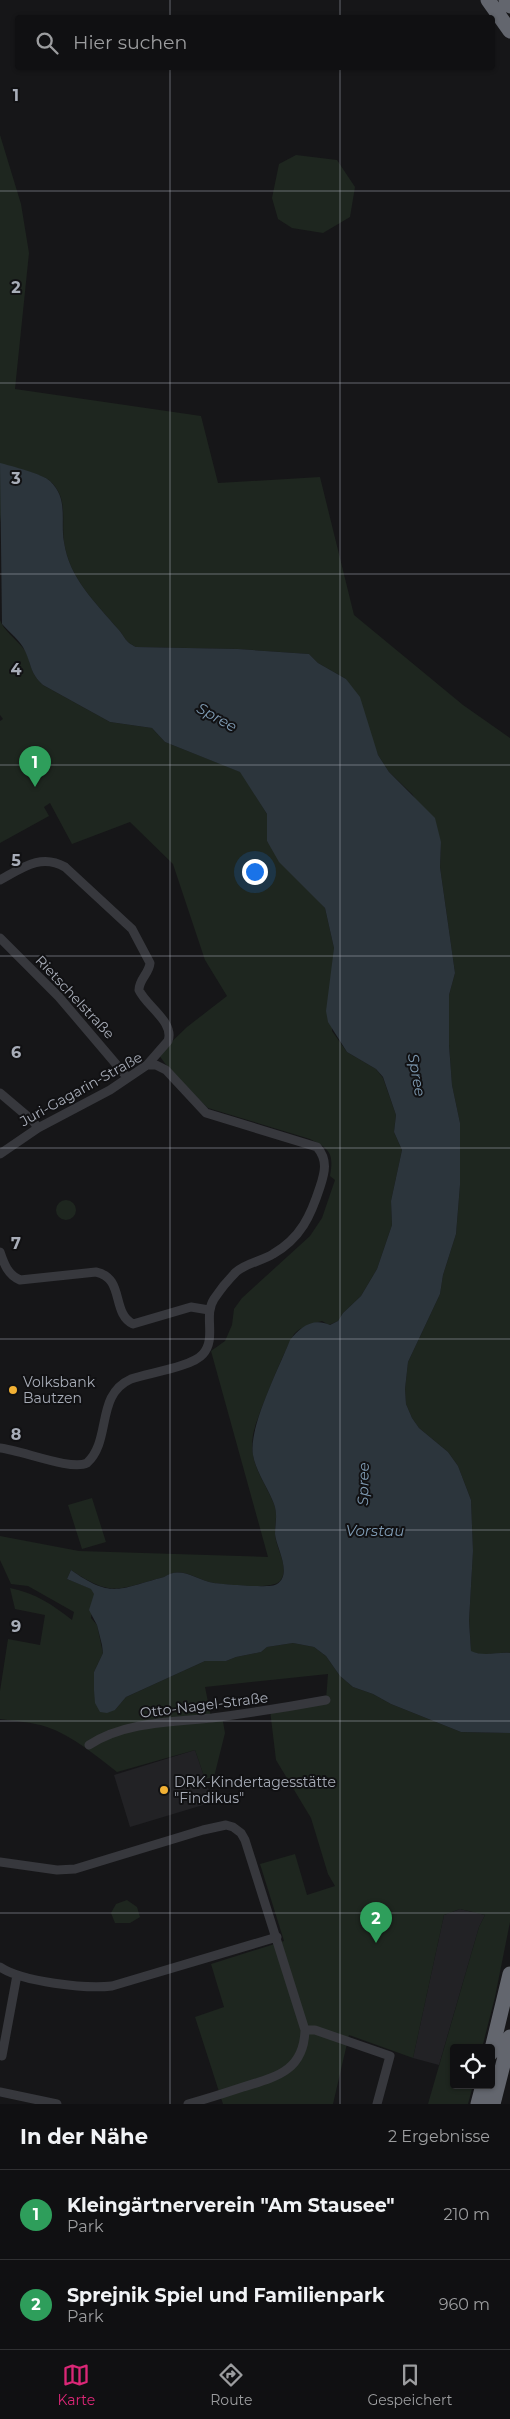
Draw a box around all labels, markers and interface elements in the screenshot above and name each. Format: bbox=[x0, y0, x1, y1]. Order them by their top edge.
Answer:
search box bbox=[15, 15, 495, 70]
icon: search bbox=[33, 29, 61, 57]
text: Hier suchen bbox=[73, 31, 187, 54]
text: 1 bbox=[13, 86, 19, 105]
text: 2 bbox=[11, 278, 21, 297]
text: 3 bbox=[10, 469, 21, 488]
text: 4 bbox=[10, 660, 22, 679]
water label: Spree bbox=[193, 698, 241, 736]
pin: 1 bbox=[19, 746, 51, 787]
text: 5 bbox=[11, 851, 21, 870]
your location bbox=[242, 859, 268, 885]
street label: Rietschelstraße bbox=[32, 951, 118, 1043]
text: 6 bbox=[11, 1043, 21, 1062]
street label: Juri-Gagarin-Straße bbox=[16, 1048, 145, 1131]
water label: Spree bbox=[404, 1052, 430, 1098]
text: 7 bbox=[11, 1234, 21, 1253]
place label: Volksbank Bautzen bbox=[23, 1373, 96, 1407]
marker: Volksbank Bautzen bbox=[7, 1384, 19, 1396]
text: 8 bbox=[11, 1425, 21, 1444]
water label: Spree bbox=[353, 1462, 373, 1506]
water label: Vorstau bbox=[346, 1521, 404, 1540]
text: 9 bbox=[11, 1617, 21, 1636]
street label: Otto-Nagel-Straße bbox=[139, 1688, 269, 1722]
place label: DRK-Kindertagesstätte "Findikus" bbox=[174, 1773, 336, 1807]
marker: DRK-Kindertagesstätte "Findikus" bbox=[158, 1784, 170, 1796]
pin: 2 bbox=[360, 1902, 392, 1943]
map controls bbox=[450, 2044, 495, 2089]
button: locate bbox=[450, 2044, 495, 2089]
text: In der Nähe bbox=[20, 2124, 148, 2149]
text: 2 Ergebnisse bbox=[388, 2127, 490, 2146]
text: Kleingärtnerverein "Am Stausee" bbox=[67, 2194, 395, 2217]
text: 1 bbox=[33, 2205, 39, 2224]
text: 210 m bbox=[443, 2205, 490, 2224]
text: Park bbox=[67, 2217, 104, 2236]
text: Sprejnik Spiel und Familienpark bbox=[67, 2284, 384, 2307]
text: 2 bbox=[31, 2295, 41, 2314]
text: 960 m bbox=[439, 2295, 490, 2314]
text: Park bbox=[67, 2307, 104, 2326]
tab: Karte bbox=[58, 2361, 95, 2409]
tab: Route bbox=[210, 2361, 252, 2409]
tab: Gespeichert bbox=[367, 2361, 452, 2409]

